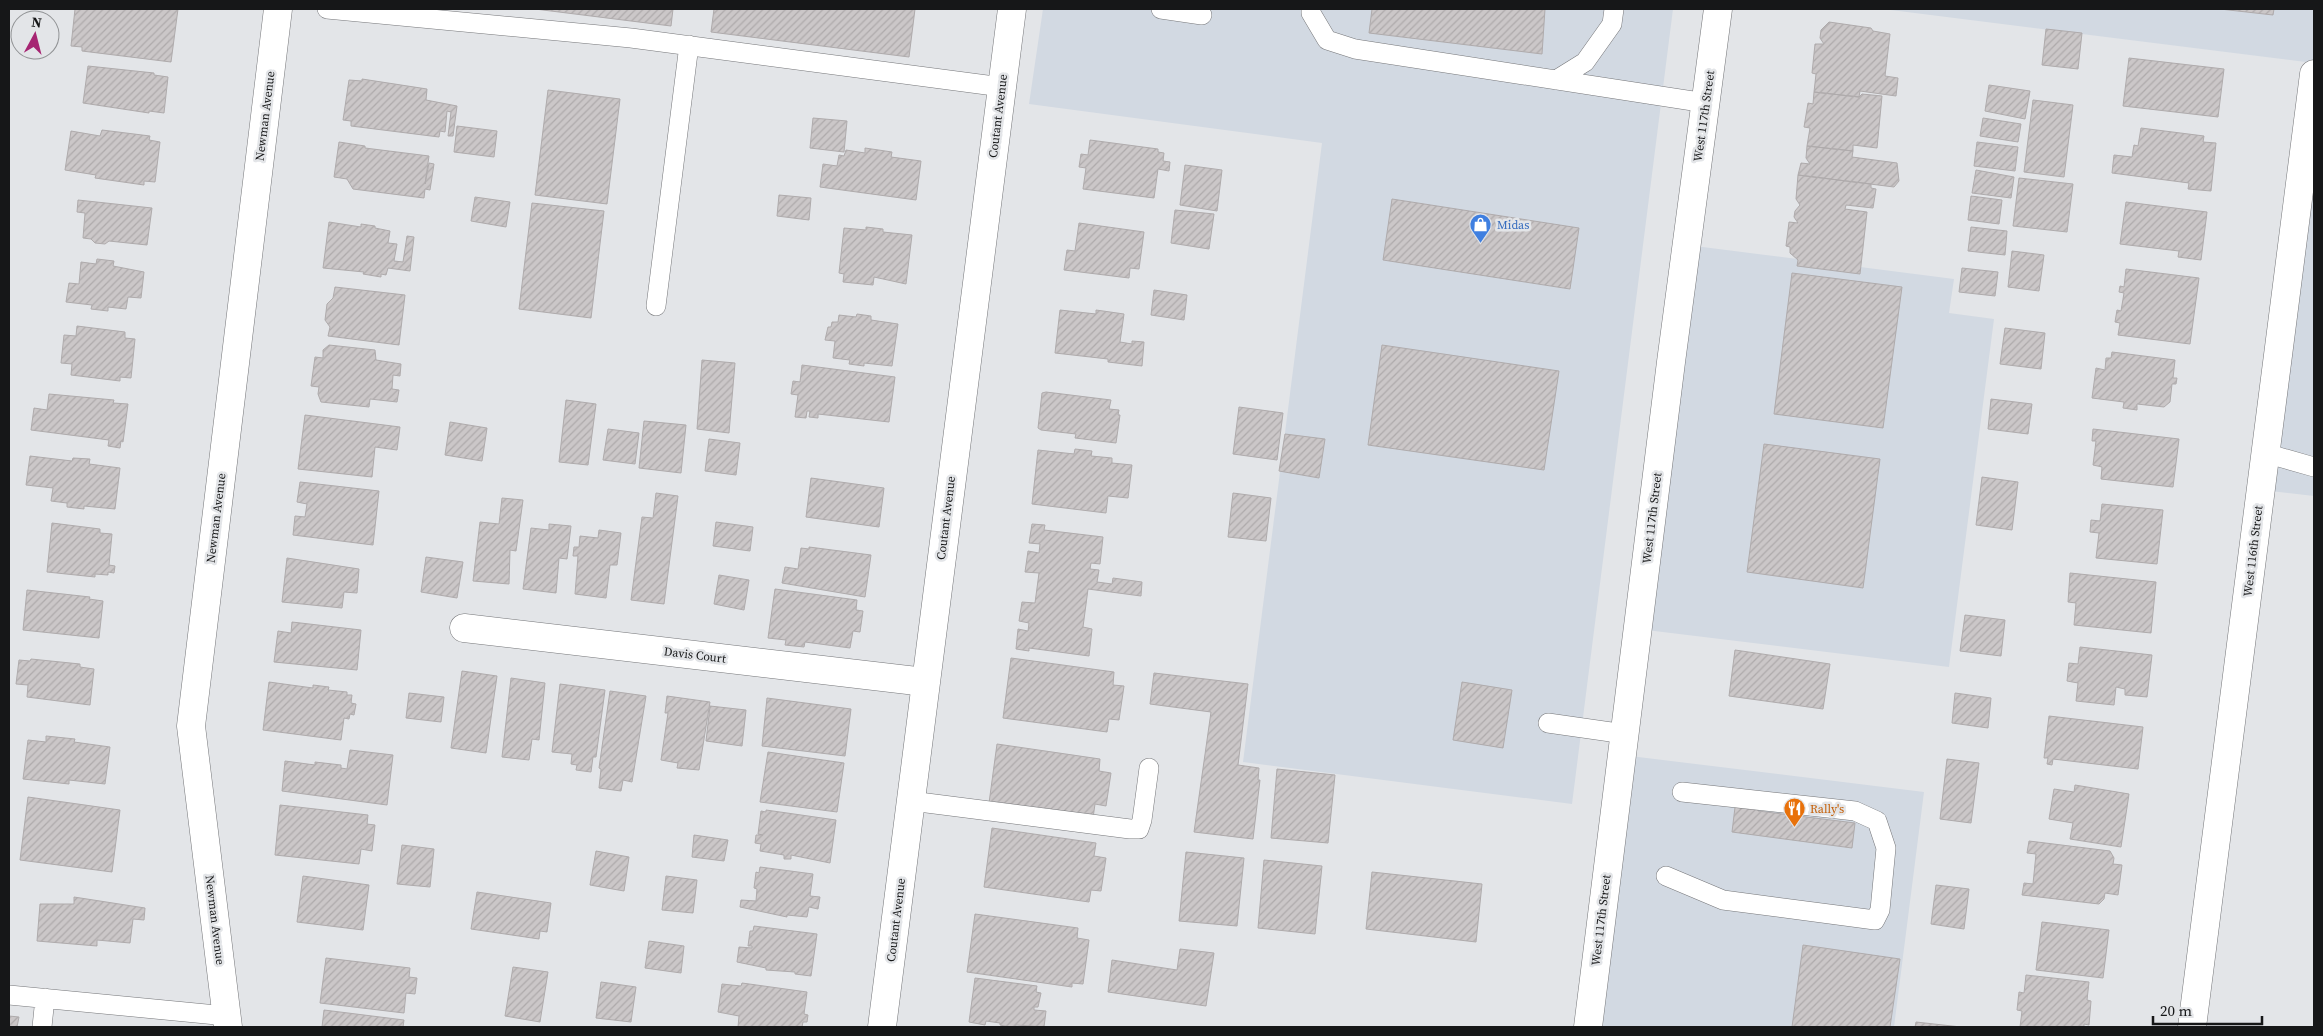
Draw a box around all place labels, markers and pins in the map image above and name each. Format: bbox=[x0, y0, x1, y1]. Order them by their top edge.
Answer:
shop icon: Midas bbox=[1469, 213, 1493, 244]
place label: Midas bbox=[1497, 217, 1529, 233]
restaurant icon: Rally's bbox=[1782, 797, 1806, 828]
place label: Rally's bbox=[1810, 801, 1844, 817]

